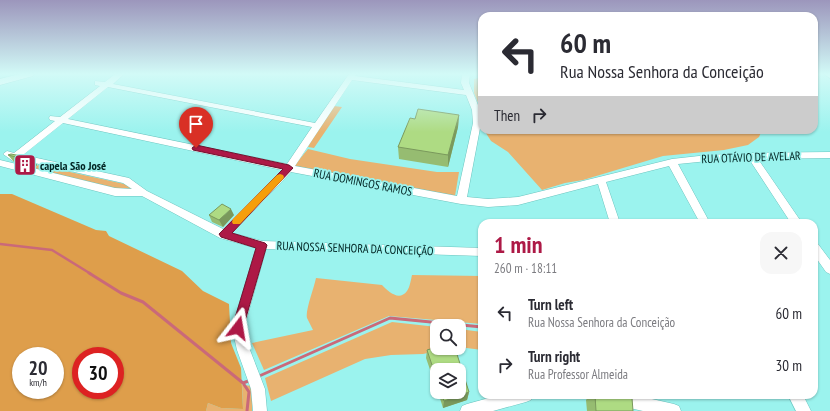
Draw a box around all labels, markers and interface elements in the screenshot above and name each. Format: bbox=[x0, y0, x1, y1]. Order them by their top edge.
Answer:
text: 60 m bbox=[560, 24, 611, 61]
icon: left bbox=[494, 28, 546, 80]
text: Rua Nossa Senhora da Conceição bbox=[560, 60, 764, 83]
icon: right bbox=[528, 104, 550, 126]
text: Then bbox=[494, 106, 520, 125]
pin bbox=[179, 107, 213, 148]
icon: arrive bbox=[185, 113, 207, 135]
street label: RUA OTÁVIO DE AVELAR bbox=[701, 148, 801, 166]
building icon: capela São José bbox=[12, 152, 38, 178]
place label: capela São José bbox=[40, 158, 106, 173]
street label: RUA DOMINGOS RAMOS bbox=[312, 165, 414, 199]
text: 1 min bbox=[494, 229, 542, 260]
button: close bbox=[760, 232, 802, 274]
street label: RUA NOSSA SENHORA DA CONCEIÇÃO bbox=[276, 238, 434, 258]
text: 260 m · 18:11 bbox=[494, 260, 557, 277]
text: Turn left bbox=[528, 295, 573, 314]
icon: left bbox=[494, 302, 516, 324]
text: 60 m bbox=[776, 304, 802, 323]
position arrow bbox=[217, 307, 259, 349]
text: Rua Nossa Senhora da Conceição bbox=[528, 314, 675, 331]
map controls bbox=[430, 319, 466, 399]
button: search bbox=[430, 319, 466, 355]
speed limit sign: 30 bbox=[72, 347, 124, 399]
text: Turn right bbox=[528, 347, 580, 366]
icon: right bbox=[494, 354, 516, 376]
text: 20 bbox=[28, 355, 48, 381]
text: 30 m bbox=[776, 356, 802, 375]
button: layers bbox=[430, 363, 466, 399]
text: Rua Professor Almeida bbox=[528, 366, 628, 383]
text: km/h bbox=[29, 376, 47, 389]

